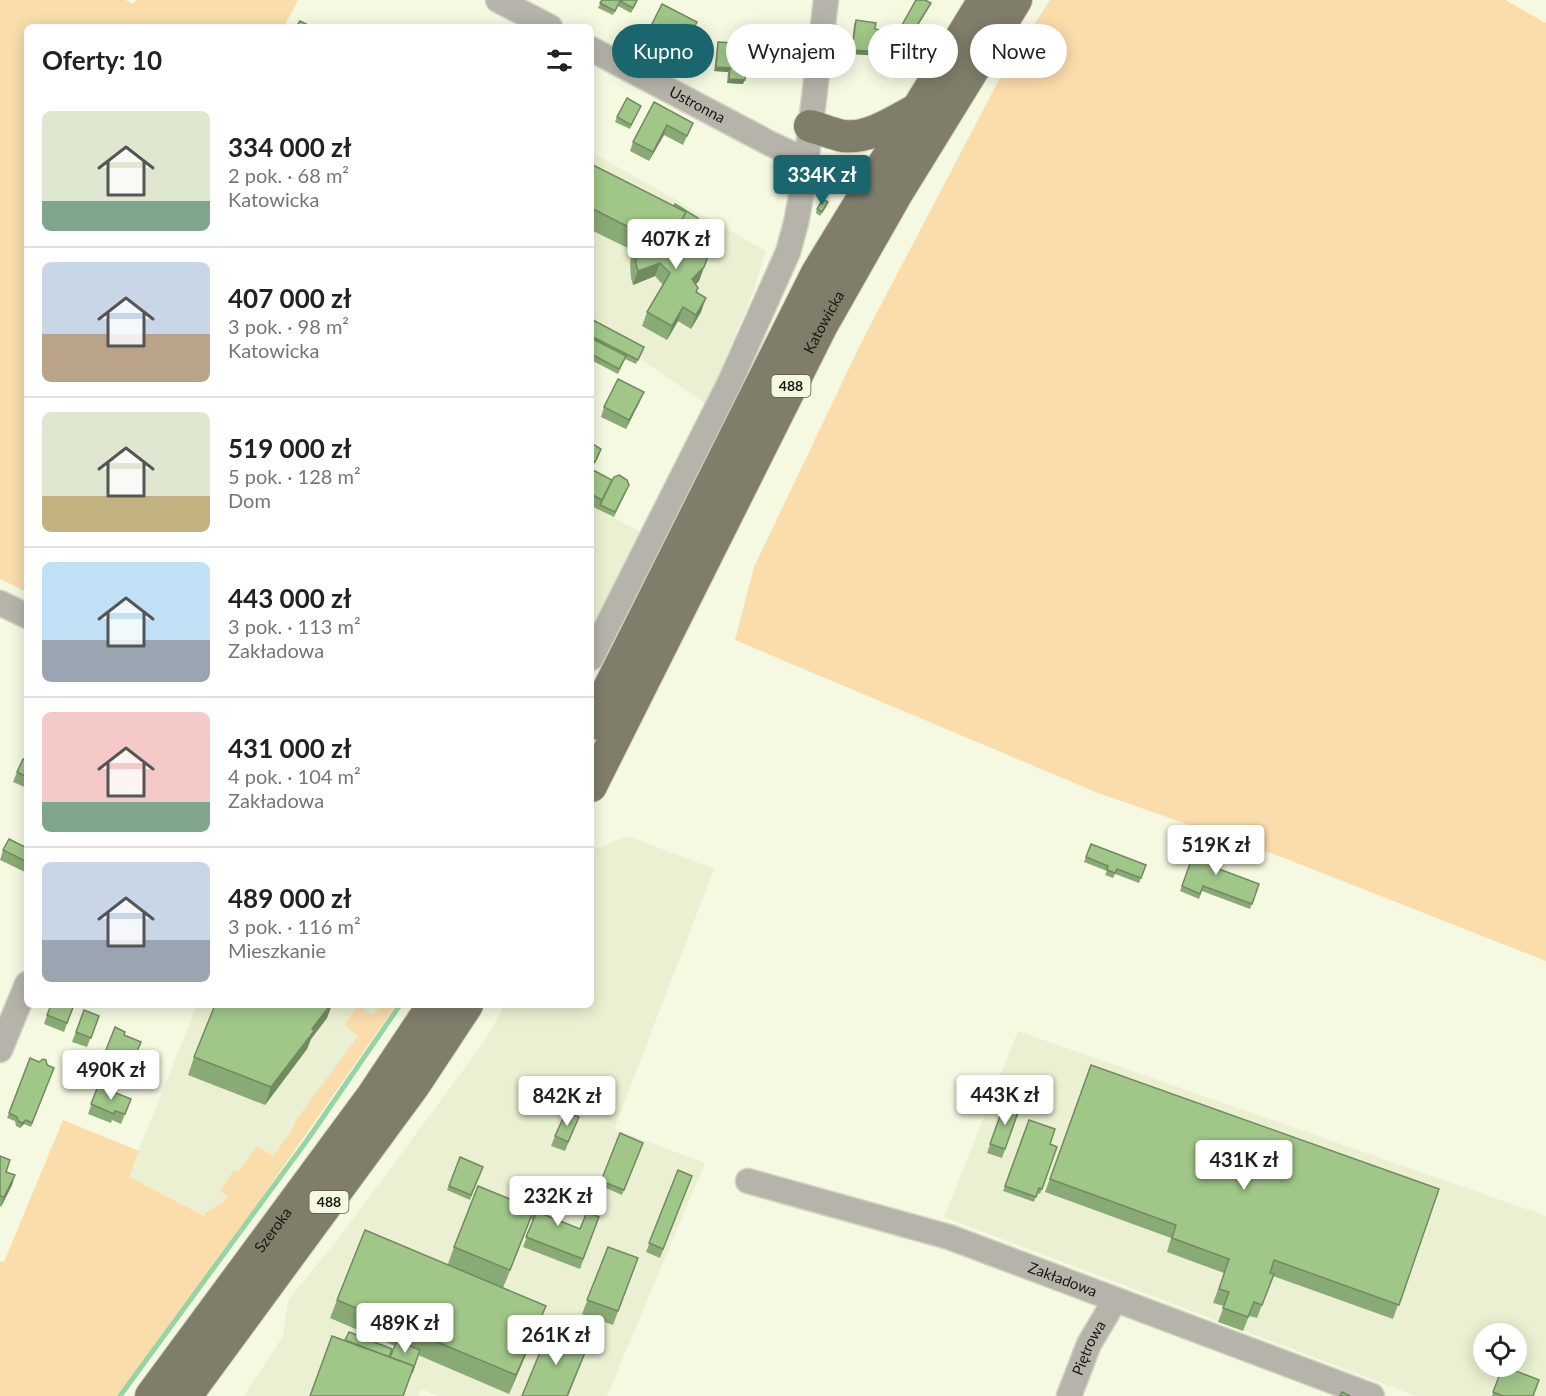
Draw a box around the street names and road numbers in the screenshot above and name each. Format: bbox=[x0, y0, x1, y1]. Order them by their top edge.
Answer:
street label: Ustronna bbox=[667, 82, 729, 126]
street label: Katowicka bbox=[799, 287, 848, 356]
road number: 488 bbox=[772, 375, 810, 397]
road number: 488 bbox=[310, 1191, 348, 1213]
street label: Szeroka bbox=[250, 1204, 295, 1256]
street label: Zakładowa bbox=[1026, 1258, 1100, 1300]
street label: Piętrowa bbox=[1068, 1317, 1109, 1378]

